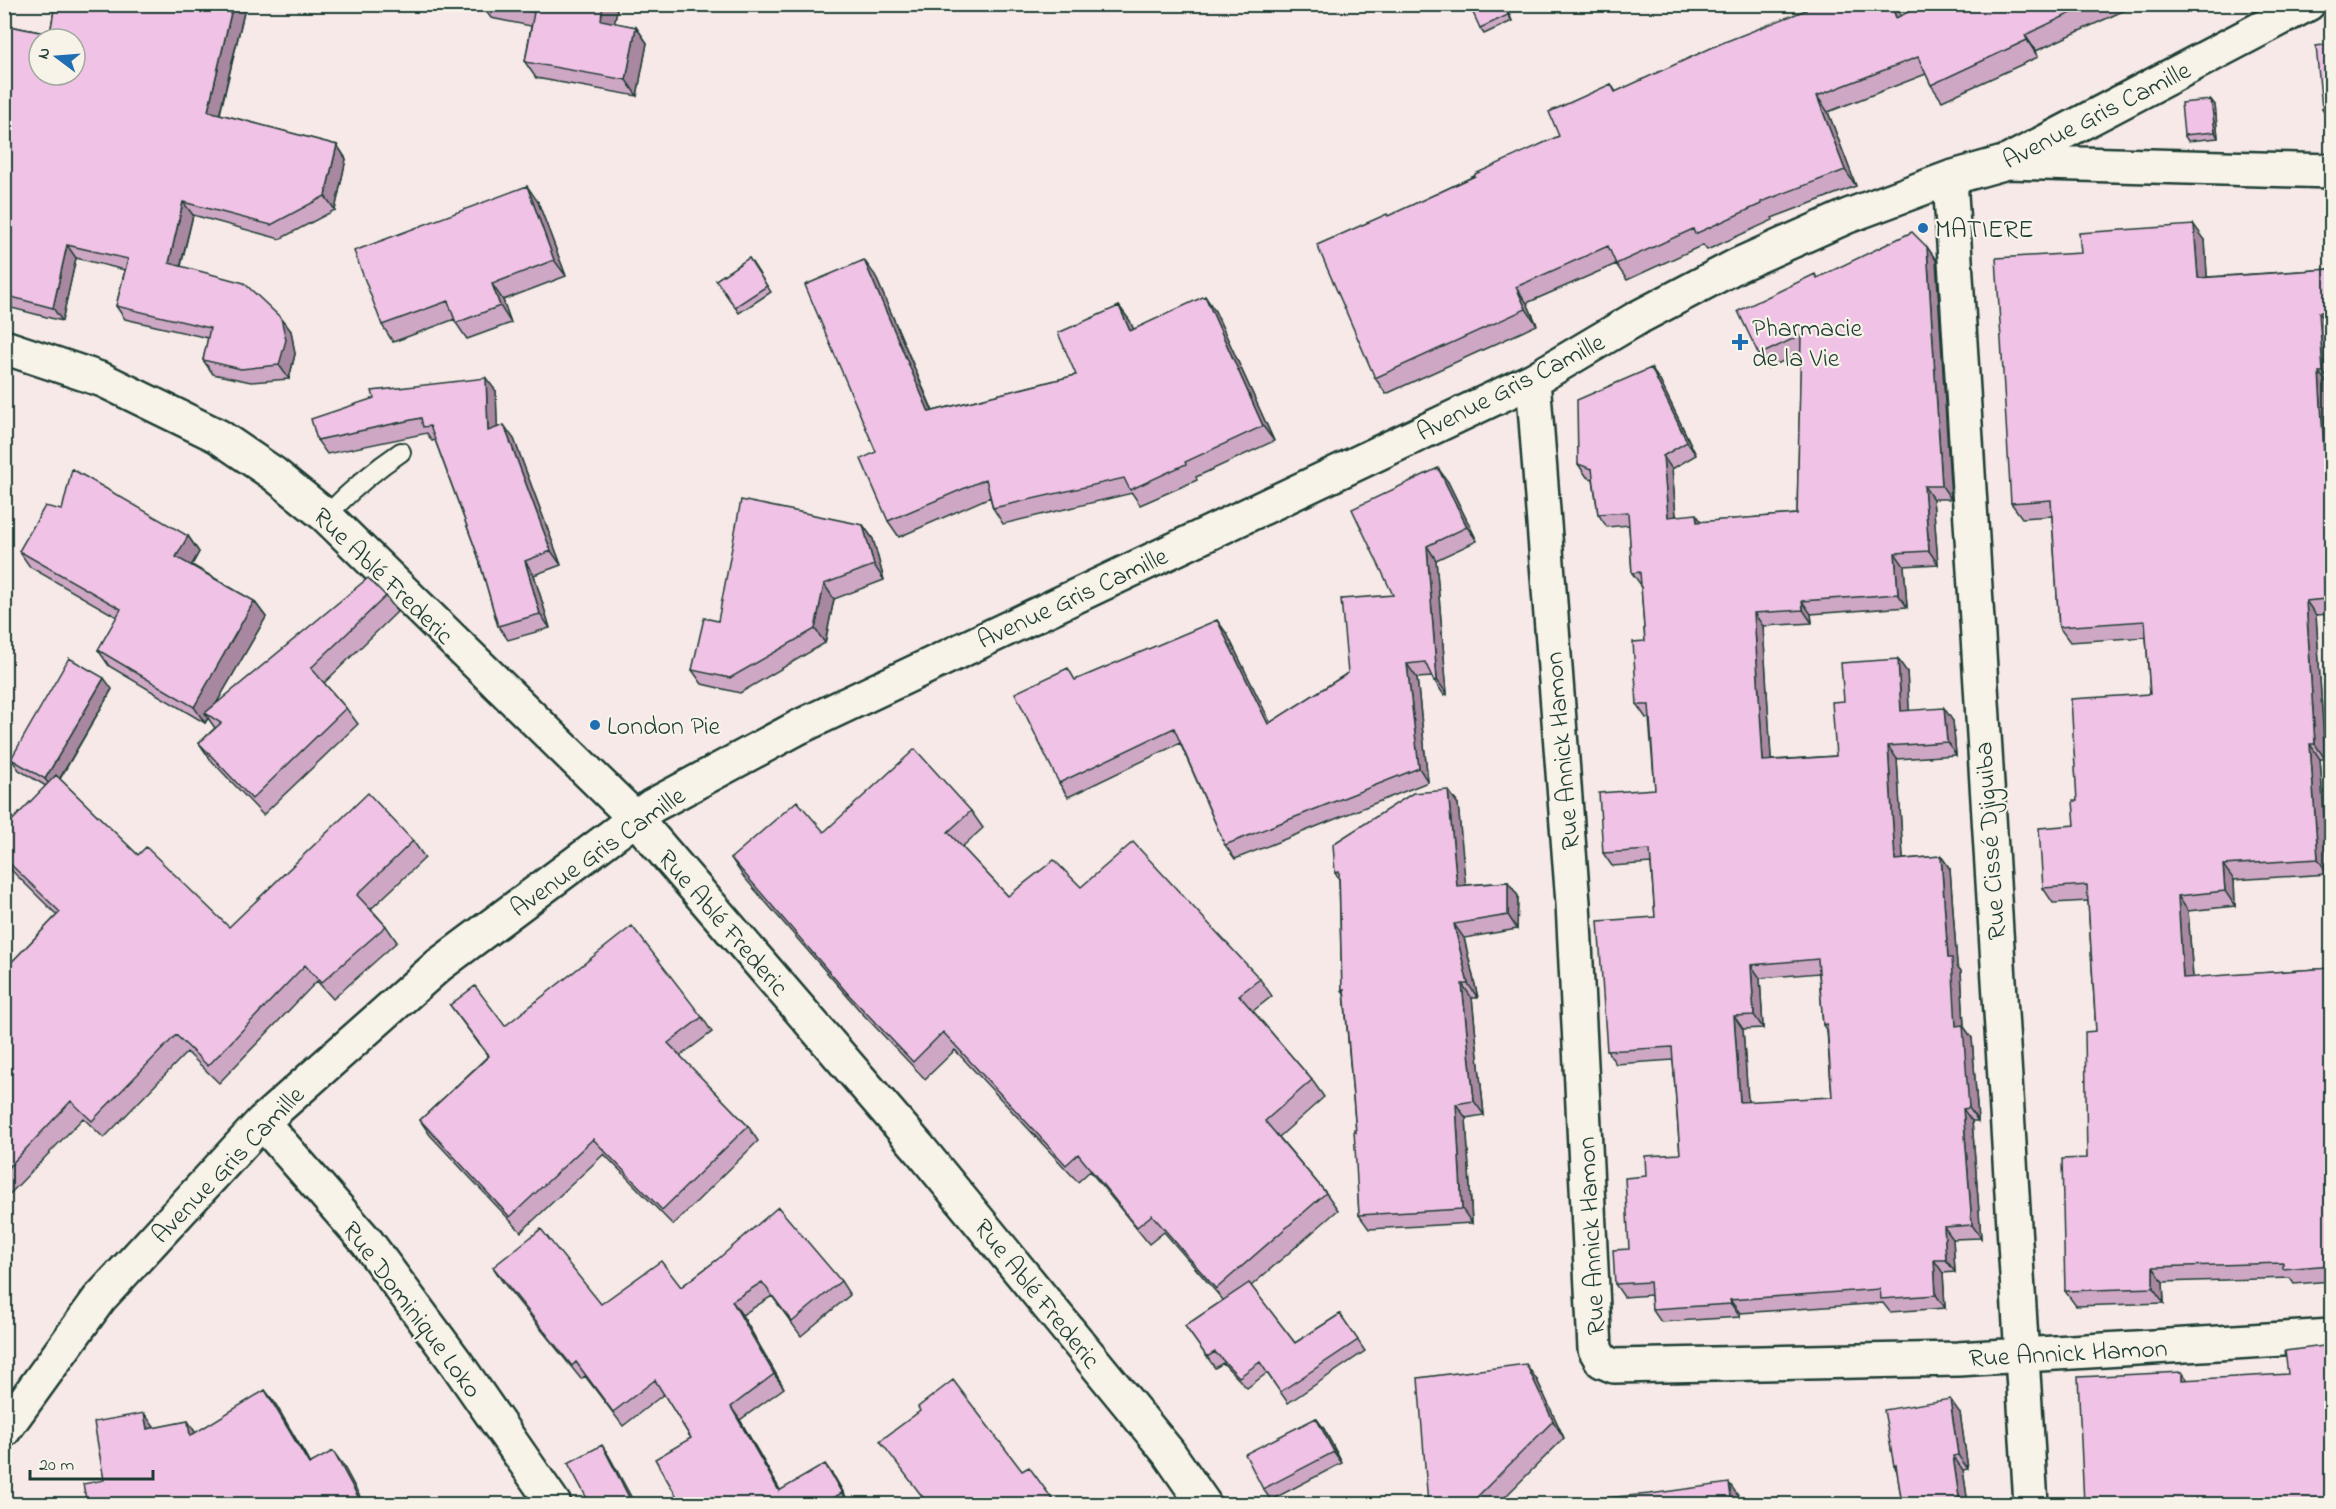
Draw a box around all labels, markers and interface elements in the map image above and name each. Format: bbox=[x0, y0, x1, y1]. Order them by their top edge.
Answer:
north arrow bbox=[27, 27, 87, 87]
text: N bbox=[31, 45, 58, 62]
street label: Avenue Gris Camille bbox=[1997, 53, 2198, 180]
place label: MATIERE bbox=[1935, 212, 2034, 250]
marker: MATIERE bbox=[1916, 221, 1930, 235]
place label: Pharmacie de la Vie bbox=[1752, 311, 1862, 379]
street label: Avenue Gris Camille bbox=[1411, 325, 1612, 452]
marker: Pharmacie de la Vie bbox=[1733, 335, 1747, 349]
street label: Rue Ablé Frederic bbox=[303, 500, 462, 655]
street label: Avenue Gris Camille bbox=[972, 539, 1175, 661]
street label: Rue Annick Hamon bbox=[1536, 650, 1592, 851]
place label: London Pie bbox=[607, 709, 721, 747]
marker: London Pie bbox=[588, 718, 602, 732]
street label: Rue Cissé Djiguiba bbox=[1966, 740, 2018, 941]
street label: Avenue Gris Camille bbox=[503, 778, 695, 928]
street label: Rue Ablé Frederic bbox=[647, 842, 797, 1006]
street label: Avenue Gris Camille bbox=[144, 1078, 315, 1254]
street label: Rue Annick Hamon bbox=[1569, 1136, 1617, 1336]
street label: Rue Ablé Frederic bbox=[963, 1212, 1109, 1379]
street label: Rue Dominique Loko bbox=[331, 1214, 490, 1407]
street label: Rue Annick Hamon bbox=[1968, 1331, 2168, 1379]
scale bar bbox=[30, 1443, 153, 1481]
text: 20 m bbox=[39, 1453, 74, 1479]

